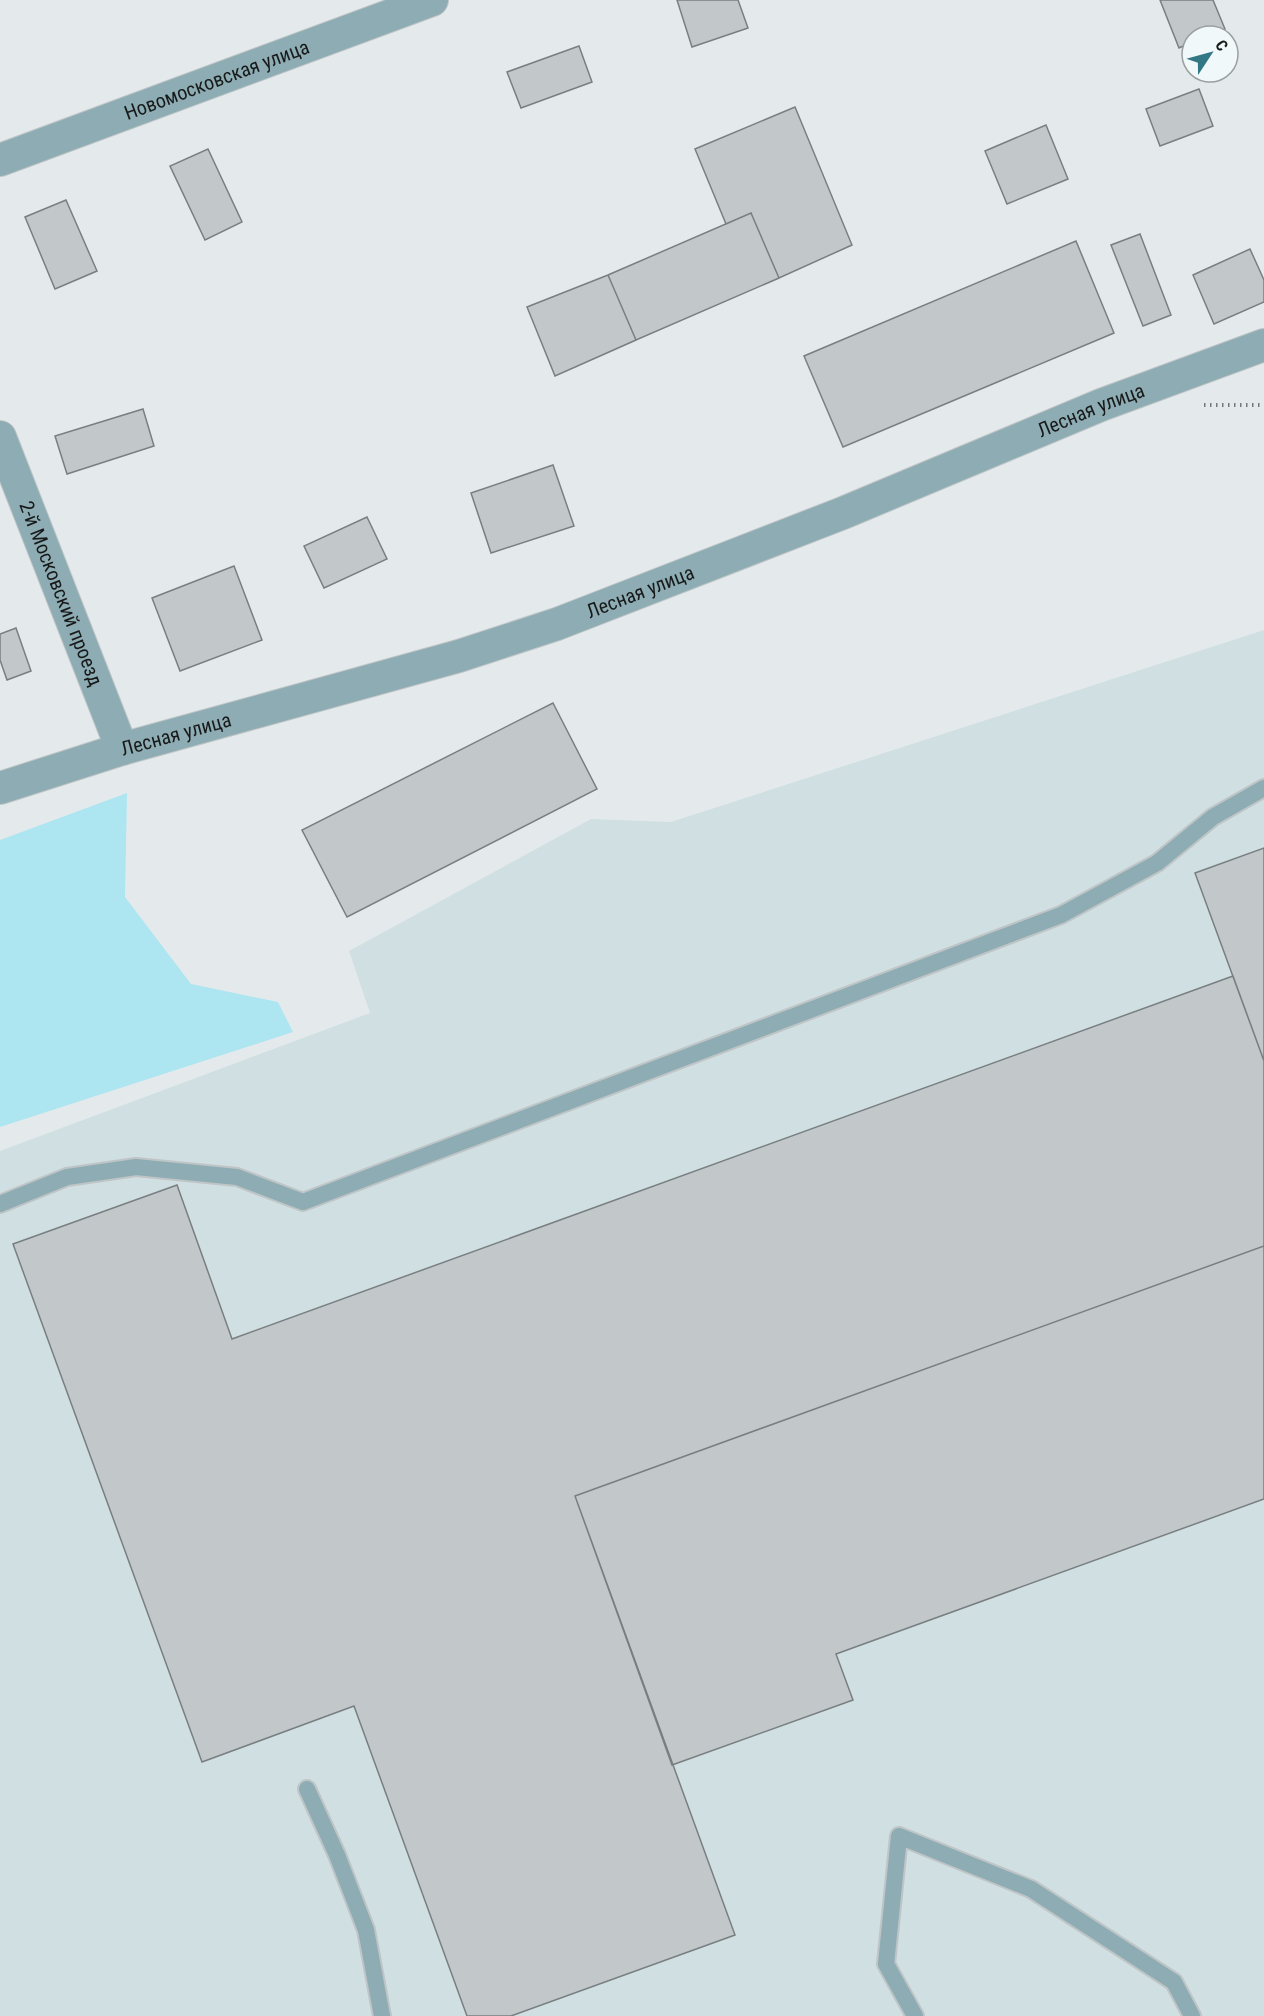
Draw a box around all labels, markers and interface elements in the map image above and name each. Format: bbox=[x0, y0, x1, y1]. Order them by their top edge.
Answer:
north arrow bbox=[1180, 24, 1240, 84]
street label: Новомосковская улица bbox=[121, 35, 312, 125]
text: С bbox=[1211, 36, 1232, 55]
street label: Лесная улица bbox=[1034, 378, 1148, 442]
street label: 2-й Московский проезд bbox=[14, 498, 108, 690]
street label: Лесная улица bbox=[583, 560, 697, 623]
street label: Лесная улица bbox=[118, 707, 234, 761]

